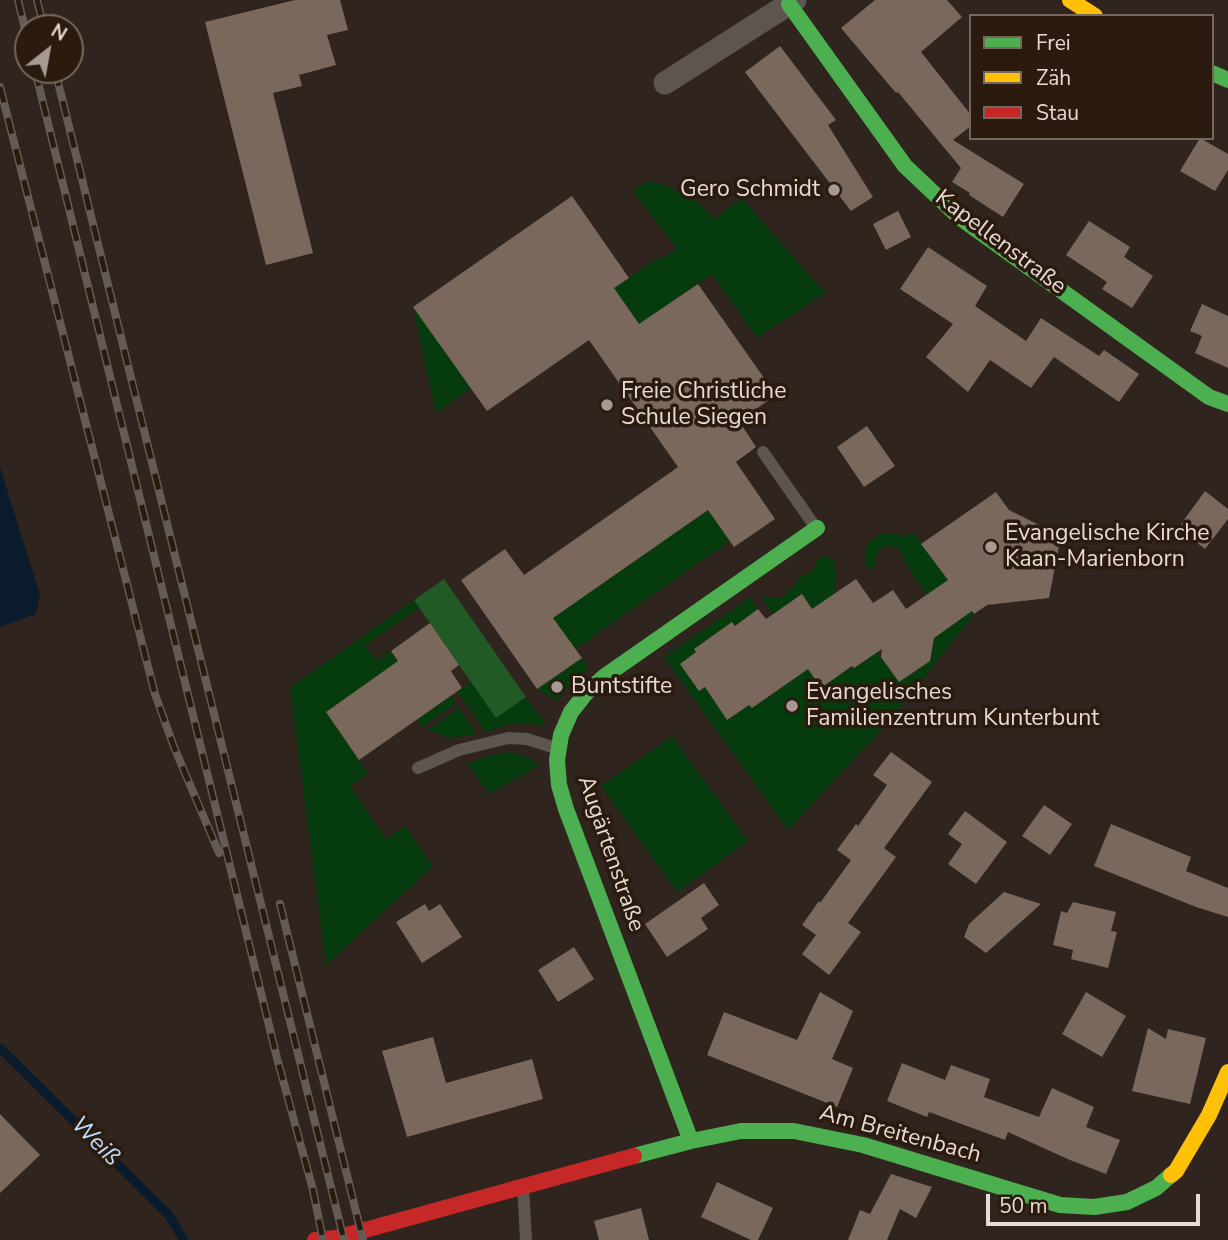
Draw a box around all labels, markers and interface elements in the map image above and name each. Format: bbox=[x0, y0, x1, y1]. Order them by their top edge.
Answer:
north arrow bbox=[14, 14, 84, 84]
legend bbox=[969, 14, 1214, 140]
text: N bbox=[46, 18, 72, 48]
text: Frei bbox=[1036, 29, 1071, 57]
text: Zäh bbox=[1036, 64, 1071, 92]
text: Stau bbox=[1036, 99, 1079, 127]
place label: Gero Schmidt bbox=[680, 176, 820, 204]
marker: Gero Schmidt bbox=[826, 182, 842, 198]
street label: Kapellenstraße bbox=[929, 185, 1071, 301]
place label: Freie Christliche Schule Siegen bbox=[621, 378, 786, 432]
marker: Freie Christliche Schule Siegen bbox=[599, 397, 615, 413]
place label: Evangelische Kirche Kaan-Marienborn bbox=[1005, 520, 1210, 574]
marker: Evangelische Kirche Kaan-Marienborn bbox=[983, 539, 999, 555]
place label: Buntstifte bbox=[571, 673, 672, 701]
marker: Buntstifte bbox=[549, 679, 565, 695]
place label: Evangelisches Familienzentrum Kunterbunt bbox=[806, 679, 1099, 733]
marker: Evangelisches Familienzentrum Kunterbunt bbox=[784, 698, 800, 714]
street label: Augärtenstraße bbox=[570, 772, 650, 936]
street label: Am Breitenbach bbox=[816, 1100, 984, 1170]
water label: Weiß bbox=[64, 1111, 126, 1173]
scale bar bbox=[990, 1180, 1204, 1224]
text: 50 m bbox=[999, 1192, 1048, 1220]

